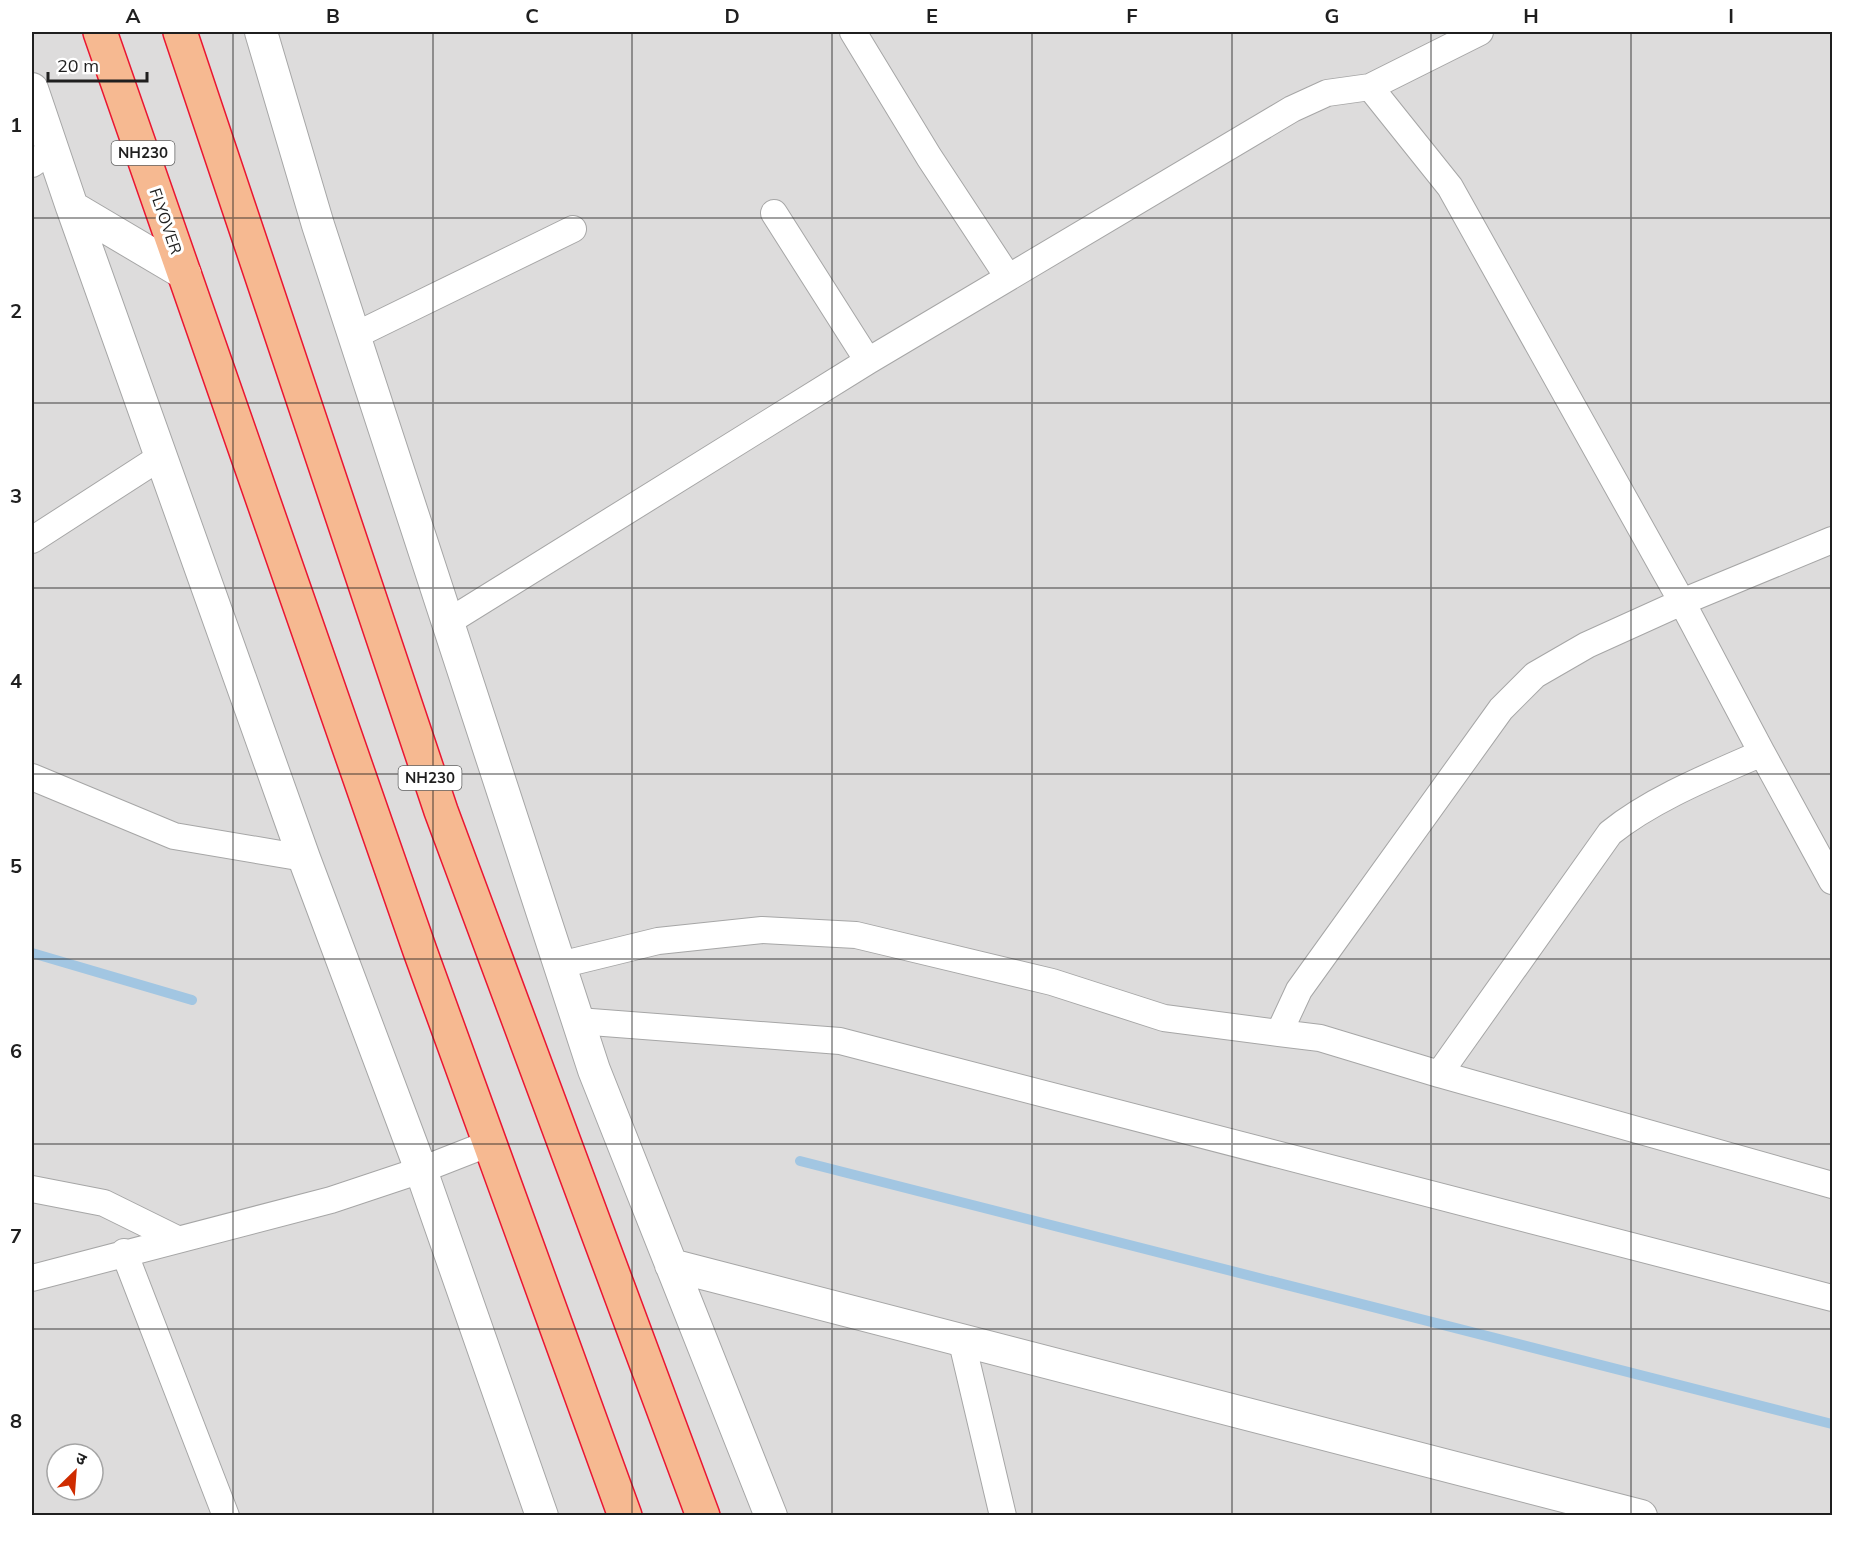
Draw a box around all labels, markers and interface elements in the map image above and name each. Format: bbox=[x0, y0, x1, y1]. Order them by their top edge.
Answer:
text: A bbox=[126, 3, 141, 28]
text: B bbox=[326, 3, 340, 28]
text: C bbox=[525, 3, 539, 28]
text: D bbox=[724, 3, 740, 28]
text: E bbox=[926, 3, 938, 28]
text: F bbox=[1126, 3, 1138, 28]
text: G bbox=[1325, 3, 1339, 28]
text: H bbox=[1523, 3, 1539, 28]
text: I bbox=[1728, 3, 1734, 28]
scale bar bbox=[48, 45, 147, 83]
text: 20 m bbox=[57, 54, 99, 77]
text: 1 bbox=[10, 112, 22, 137]
road number: NH230 bbox=[112, 141, 174, 165]
street label: FLYOVER bbox=[145, 185, 187, 257]
text: 2 bbox=[10, 298, 22, 323]
text: 3 bbox=[10, 483, 22, 508]
text: 4 bbox=[10, 668, 22, 693]
road number: NH230 bbox=[398, 766, 462, 790]
text: 5 bbox=[10, 853, 22, 878]
text: 6 bbox=[10, 1038, 22, 1063]
text: 7 bbox=[10, 1223, 22, 1248]
text: 8 bbox=[10, 1408, 22, 1433]
north arrow bbox=[45, 1442, 105, 1502]
text: उ bbox=[73, 1447, 90, 1470]

